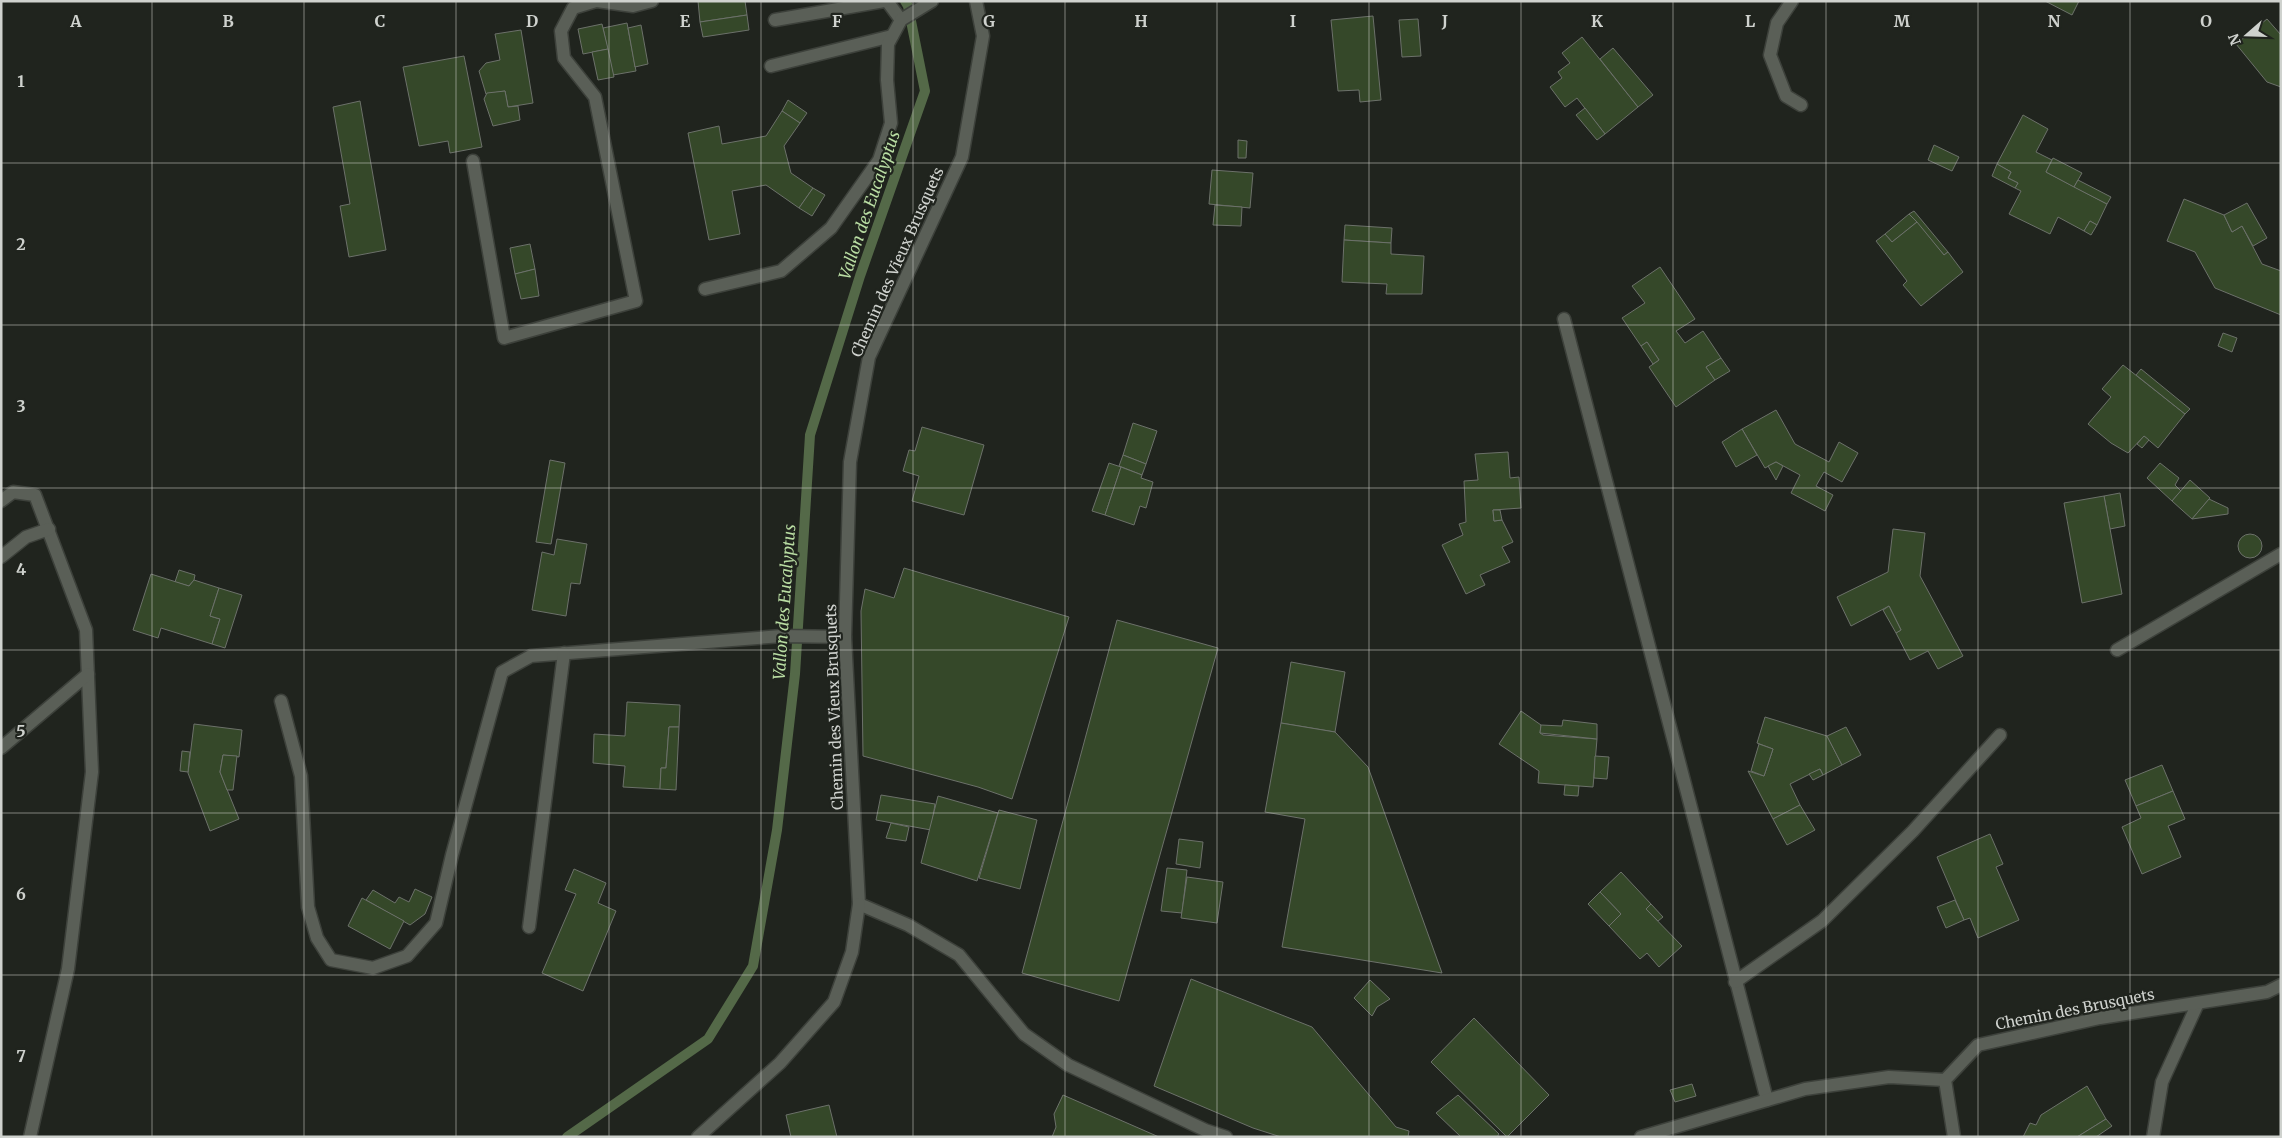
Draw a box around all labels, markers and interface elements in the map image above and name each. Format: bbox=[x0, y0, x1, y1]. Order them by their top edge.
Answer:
north arrow bbox=[2222, 10, 2272, 60]
text: A bbox=[69, 11, 82, 31]
text: B bbox=[222, 11, 234, 31]
text: C bbox=[375, 11, 385, 31]
text: D bbox=[526, 11, 538, 31]
text: E bbox=[680, 11, 691, 31]
text: F bbox=[832, 11, 842, 31]
text: G bbox=[983, 11, 995, 31]
text: H bbox=[1134, 11, 1148, 31]
text: I bbox=[1290, 11, 1296, 31]
text: J bbox=[1441, 11, 1448, 31]
text: K bbox=[1591, 11, 1603, 31]
text: L bbox=[1745, 11, 1755, 31]
text: M bbox=[1894, 11, 1911, 31]
text: N bbox=[2048, 11, 2061, 31]
text: O bbox=[2200, 11, 2212, 31]
text: N bbox=[2224, 31, 2245, 48]
text: 1 bbox=[17, 71, 25, 91]
water label: Vallon des Eucalyptus bbox=[834, 128, 904, 282]
street label: Chemin des Vieux Brusquets bbox=[846, 164, 948, 360]
text: 2 bbox=[16, 234, 26, 254]
text: 3 bbox=[16, 396, 26, 416]
water label: Vallon des Eucalyptus bbox=[769, 523, 799, 681]
text: 4 bbox=[16, 559, 26, 579]
street label: Chemin des Vieux Brusquets bbox=[821, 604, 847, 810]
text: 5 bbox=[16, 721, 26, 741]
text: 6 bbox=[16, 884, 26, 904]
street label: Chemin des Brusquets bbox=[1994, 984, 2156, 1034]
text: 7 bbox=[16, 1046, 26, 1066]

